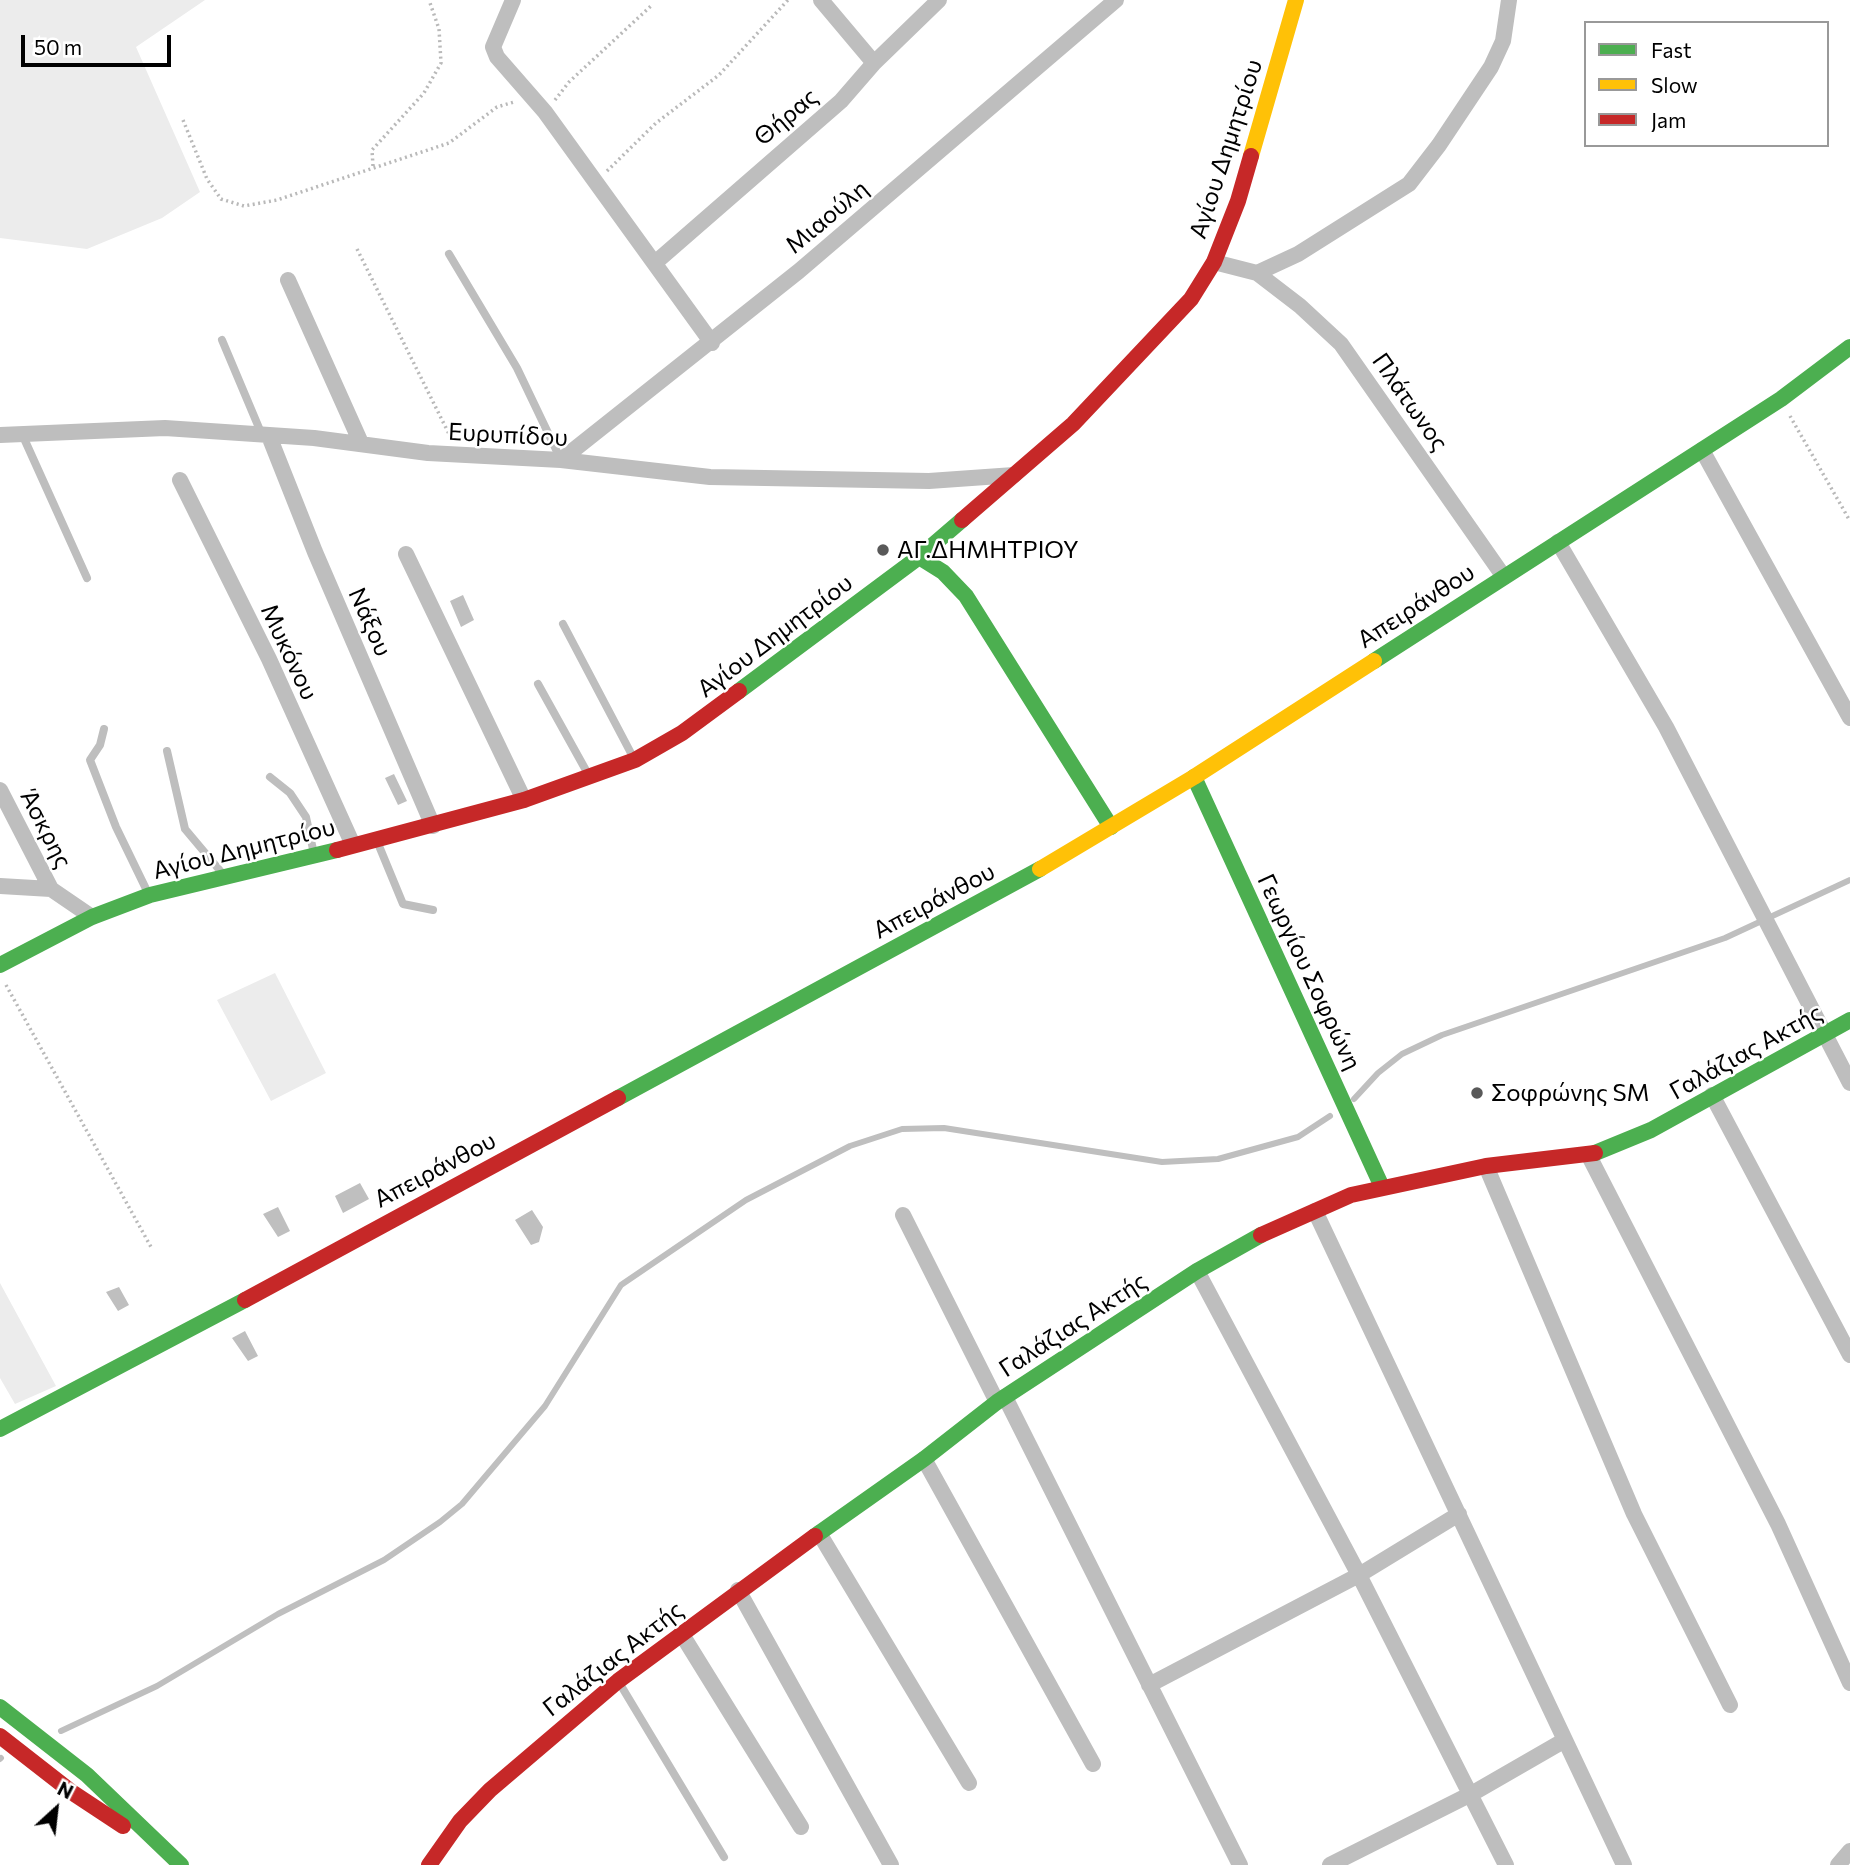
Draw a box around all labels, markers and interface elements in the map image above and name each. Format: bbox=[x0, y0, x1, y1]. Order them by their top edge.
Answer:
scale bar bbox=[24, 21, 175, 65]
legend bbox=[1584, 21, 1829, 147]
text: 50 m bbox=[34, 34, 82, 59]
text: Fast bbox=[1651, 37, 1692, 62]
street label: Αγίου Δημητρίου bbox=[1183, 56, 1269, 242]
text: Slow bbox=[1651, 72, 1698, 97]
street label: Θήρας bbox=[748, 82, 824, 152]
text: Jam bbox=[1651, 107, 1686, 132]
street label: Μιαούλη bbox=[780, 174, 874, 260]
street label: Πλάτωνος bbox=[1366, 348, 1454, 456]
street label: Ευρυπίδου bbox=[447, 417, 569, 453]
place label: ΑΓ.ΔΗΜΗΤΡΙΟΥ bbox=[897, 536, 1079, 564]
marker: ΑΓ.ΔΗΜΗΤΡΙΟΥ bbox=[875, 542, 891, 558]
street label: Απειράνθου bbox=[1352, 558, 1480, 654]
street label: Αγίου Δημητρίου bbox=[692, 568, 858, 704]
street label: Νάξου bbox=[342, 583, 398, 661]
street label: Μυκόνου bbox=[254, 599, 324, 705]
street label: Άσκρης bbox=[14, 785, 78, 873]
street label: Αγίου Δημητρίου bbox=[150, 812, 338, 886]
street label: Απειράνθου bbox=[868, 857, 1000, 945]
street label: Γεωργίου Σοφρώνη bbox=[1251, 870, 1367, 1074]
street label: Γαλάζιας Ακτής bbox=[1665, 998, 1827, 1106]
place label: Σοφρώνης SM bbox=[1491, 1079, 1649, 1107]
marker: Σοφρώνης SM bbox=[1469, 1085, 1485, 1101]
street label: Απειράνθου bbox=[369, 1126, 501, 1214]
street label: Γαλάζιας Ακτής bbox=[994, 1267, 1152, 1383]
street label: Γαλάζιας Ακτής bbox=[537, 1595, 689, 1723]
north arrow bbox=[21, 1774, 91, 1844]
text: N bbox=[54, 1776, 77, 1803]

